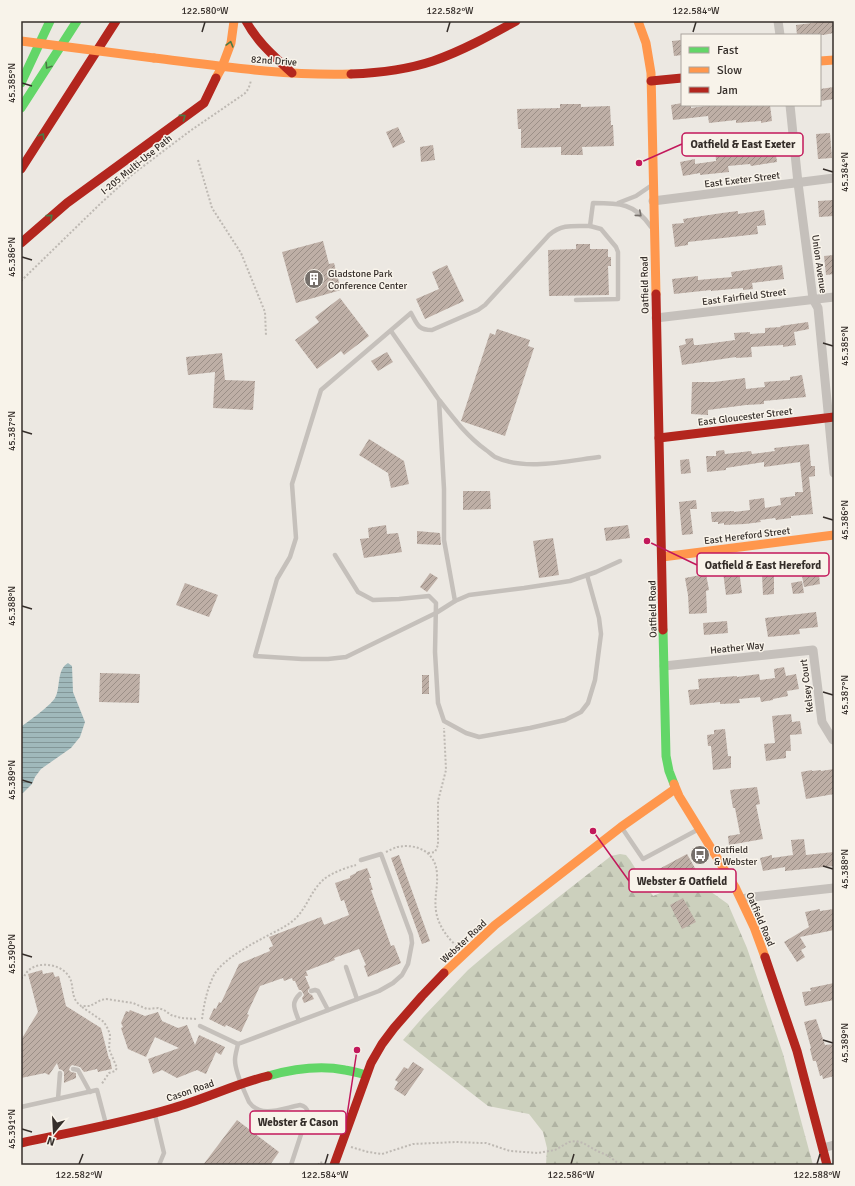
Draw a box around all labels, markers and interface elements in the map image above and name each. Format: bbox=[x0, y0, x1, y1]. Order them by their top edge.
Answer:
text: 122.580°W bbox=[181, 5, 229, 17]
text: 122.582°W bbox=[426, 5, 474, 17]
text: 122.584°W bbox=[672, 5, 720, 17]
legend bbox=[681, 34, 821, 106]
one-way arrow bbox=[225, 41, 234, 48]
text: Fast bbox=[717, 43, 738, 58]
street label: 82nd Drive bbox=[251, 53, 297, 69]
one-way arrow bbox=[46, 61, 53, 68]
text: 45.385°N bbox=[6, 63, 18, 103]
text: Slow bbox=[717, 63, 742, 78]
text: Jam bbox=[717, 83, 738, 98]
one-way arrow bbox=[179, 115, 186, 122]
street label: I-205 Multi-Use Path bbox=[99, 132, 175, 197]
one-way arrow bbox=[37, 133, 45, 140]
callout: Oatfield & East Exeter bbox=[682, 133, 803, 156]
text: Oatfield & East Exeter bbox=[691, 138, 796, 151]
text: 45.384°N bbox=[839, 152, 851, 192]
street label: East Exeter Street bbox=[704, 169, 781, 191]
one-way arrow bbox=[634, 210, 642, 217]
one-way arrow bbox=[45, 215, 53, 222]
street label: Union Avenue bbox=[809, 234, 829, 294]
text: 45.386°N bbox=[6, 237, 18, 277]
street label: Oatfield Road bbox=[638, 256, 652, 314]
building icon: Gladstone Park Conference Center bbox=[303, 268, 325, 290]
place label: Gladstone Park Conference Center bbox=[328, 268, 408, 292]
street label: East Fairfield Street bbox=[701, 286, 787, 308]
text: 45.385°N bbox=[839, 326, 851, 366]
street label: East Gloucester Street bbox=[697, 405, 794, 429]
text: 45.387°N bbox=[6, 411, 18, 451]
text: 45.386°N bbox=[839, 500, 851, 540]
street label: East Hereford Street bbox=[703, 525, 791, 547]
callout: Oatfield & East Hereford bbox=[697, 553, 829, 576]
text: Oatfield & East Hereford bbox=[705, 559, 821, 572]
street label: Oatfield Road bbox=[646, 580, 660, 638]
text: 45.388°N bbox=[6, 586, 18, 626]
street label: Heather Way bbox=[709, 639, 765, 657]
street label: Kelsey Court bbox=[798, 658, 816, 713]
text: 45.387°N bbox=[839, 675, 851, 715]
text: 45.389°N bbox=[6, 760, 18, 800]
bus stop icon: Oatfield & Webster bbox=[689, 844, 711, 866]
place label: Oatfield & Webster bbox=[714, 844, 758, 868]
text: 45.388°N bbox=[839, 849, 851, 889]
callout: Webster & Oatfield bbox=[629, 869, 736, 892]
text: Webster & Oatfield bbox=[637, 875, 727, 888]
street label: Oatfield Road bbox=[743, 890, 777, 948]
street label: Webster Road bbox=[438, 917, 489, 966]
text: 45.390°N bbox=[6, 934, 18, 974]
text: 45.389°N bbox=[839, 1023, 851, 1063]
street label: Cason Road bbox=[165, 1077, 216, 1105]
text: 45.391°N bbox=[6, 1109, 18, 1149]
callout: Webster & Cason bbox=[250, 1111, 346, 1134]
north arrow bbox=[34, 1112, 74, 1152]
text: Webster & Cason bbox=[258, 1116, 338, 1129]
text: N bbox=[45, 1134, 57, 1148]
text: 122.582°W bbox=[55, 1169, 103, 1181]
text: 122.584°W bbox=[301, 1169, 349, 1181]
text: 122.586°W bbox=[547, 1169, 595, 1181]
text: 122.588°W bbox=[793, 1169, 841, 1181]

